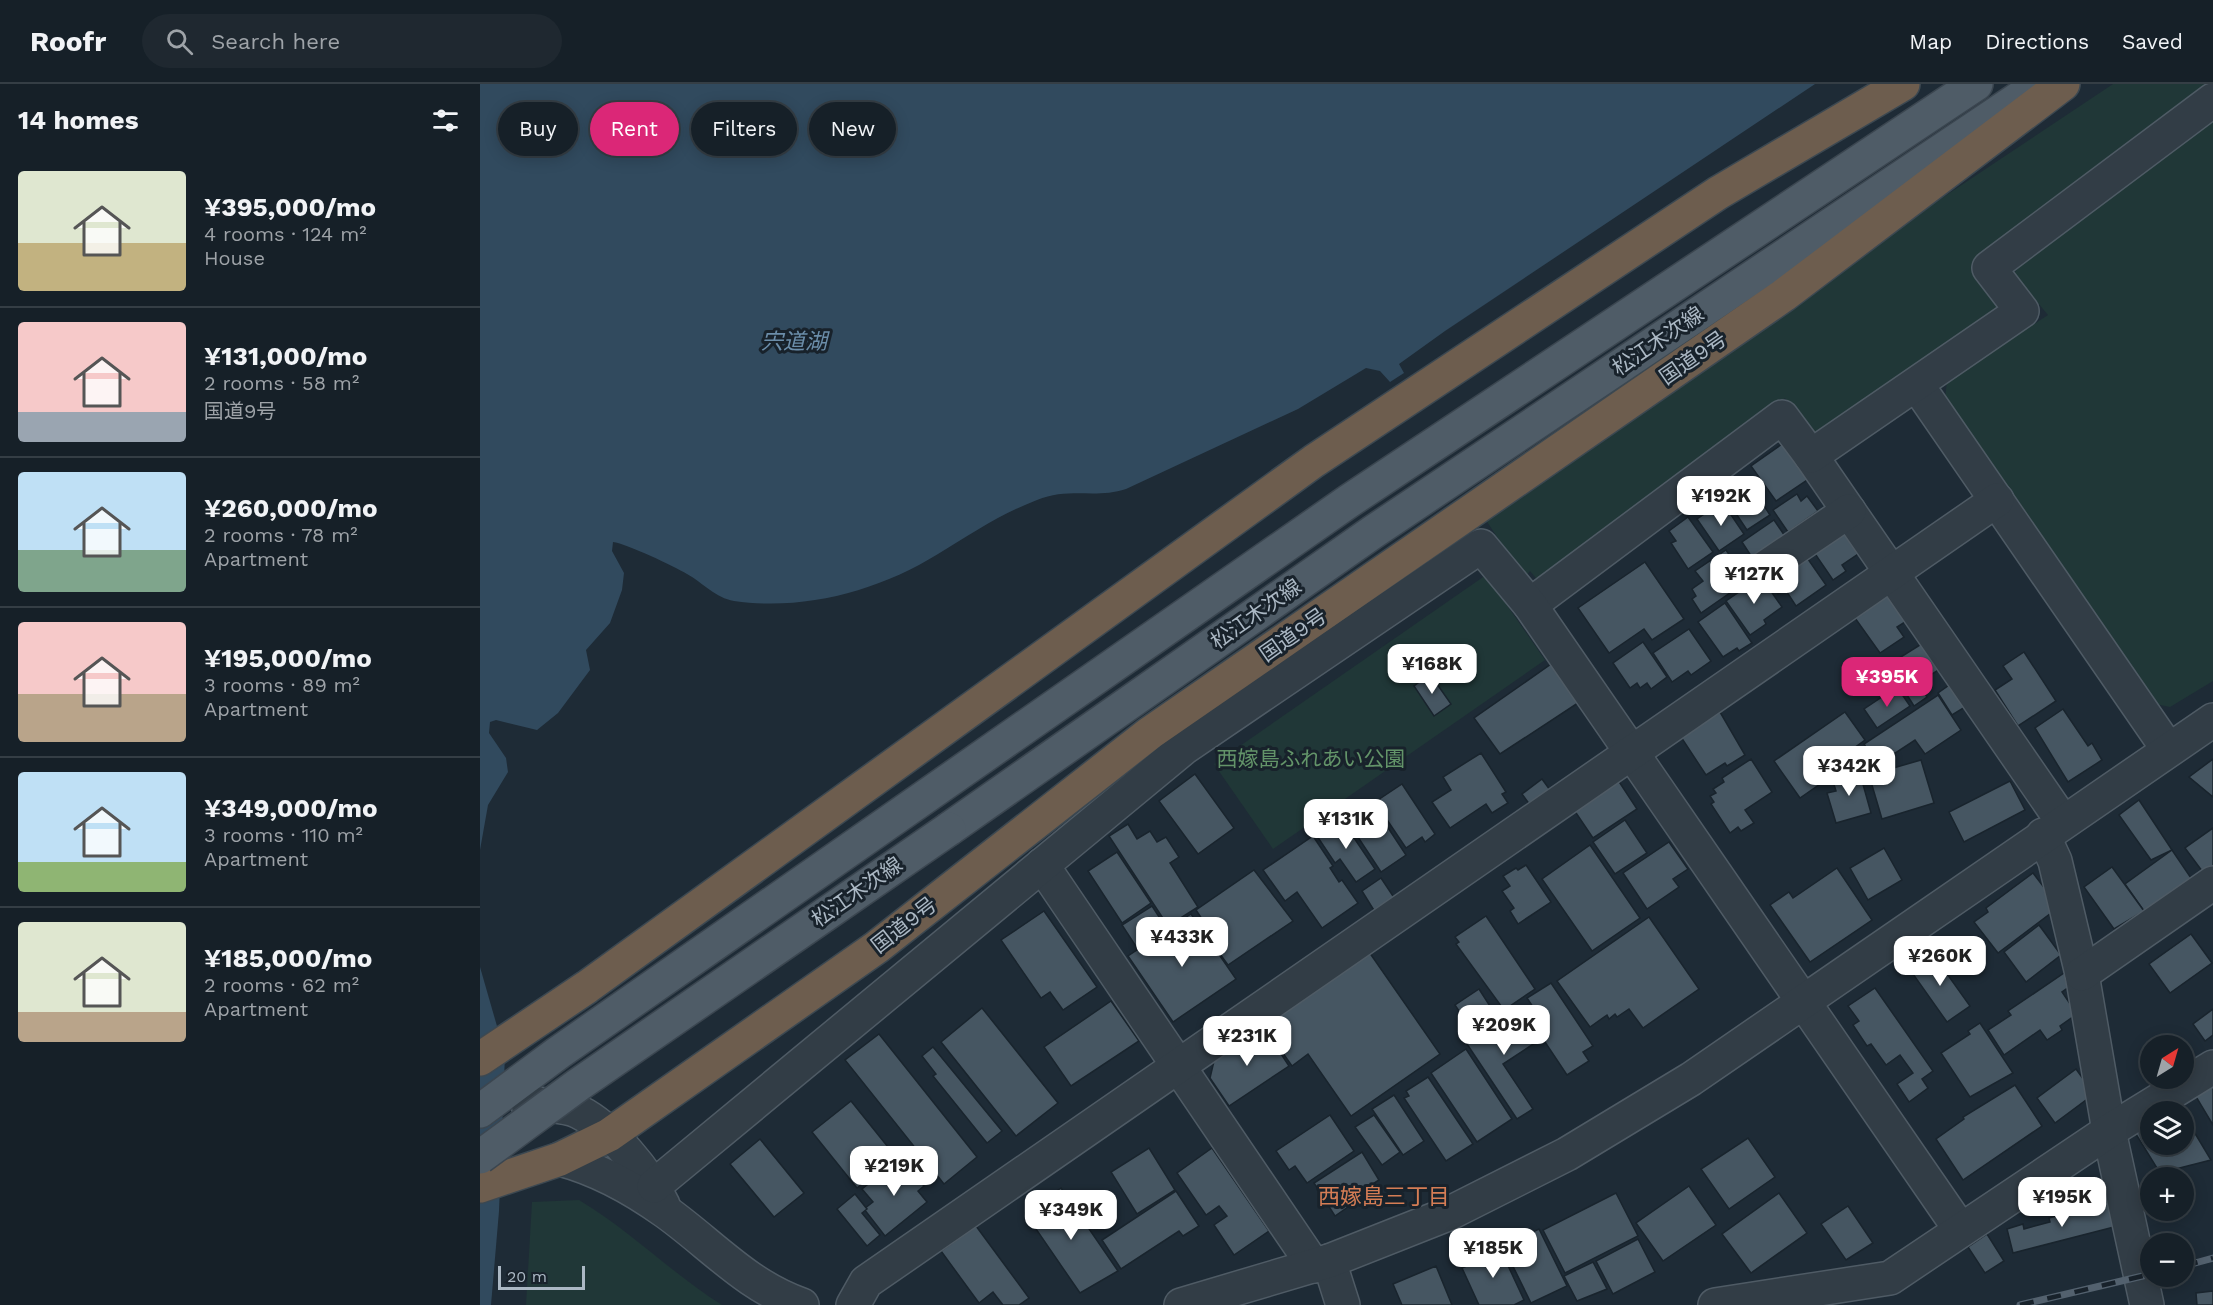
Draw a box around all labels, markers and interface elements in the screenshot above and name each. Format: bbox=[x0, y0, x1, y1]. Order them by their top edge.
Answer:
search box bbox=[142, 14, 562, 68]
text: Roofr bbox=[30, 25, 106, 58]
icon: search bbox=[163, 25, 196, 58]
text: Search here bbox=[211, 29, 340, 54]
text: Map bbox=[1909, 29, 1952, 54]
text: Directions bbox=[1985, 29, 2089, 54]
text: Saved bbox=[2122, 29, 2183, 54]
chip: Buy bbox=[498, 102, 578, 156]
chip: Rent bbox=[590, 102, 679, 156]
chip: Filters bbox=[691, 102, 797, 156]
chip: New bbox=[809, 102, 896, 156]
icon: filters bbox=[429, 104, 462, 137]
text: 14 homes bbox=[18, 105, 139, 135]
text: ¥395,000/mo bbox=[204, 192, 376, 222]
icon: home bbox=[66, 195, 138, 267]
text: 4 rooms · 124 m² bbox=[204, 222, 367, 246]
text: House bbox=[204, 246, 265, 270]
street label: 松江木次線 bbox=[1607, 301, 1708, 380]
street label: 国道9号 bbox=[1654, 326, 1731, 390]
water label: 宍道湖 bbox=[761, 329, 830, 354]
text: ¥131,000/mo bbox=[204, 341, 367, 371]
icon: home bbox=[66, 346, 138, 418]
text: 2 rooms · 58 m² bbox=[204, 371, 359, 395]
text: 国道9号 bbox=[204, 399, 276, 423]
pin: ¥192K bbox=[1679, 476, 1763, 527]
text: ¥192K bbox=[1691, 483, 1751, 507]
text: ¥260,000/mo bbox=[204, 493, 378, 523]
icon: home bbox=[66, 496, 138, 568]
text: 2 rooms · 78 m² bbox=[204, 523, 358, 547]
text: Apartment bbox=[204, 547, 308, 571]
pin: ¥127K bbox=[1712, 554, 1796, 605]
text: ¥127K bbox=[1724, 561, 1784, 585]
street label: 松江木次線 bbox=[1206, 573, 1306, 654]
street label: 国道9号 bbox=[1254, 603, 1331, 667]
text: ¥195,000/mo bbox=[204, 643, 372, 673]
pin: ¥168K bbox=[1390, 644, 1474, 695]
icon: home bbox=[66, 646, 138, 718]
text: ¥168K bbox=[1402, 651, 1462, 675]
pin: ¥395K bbox=[1845, 657, 1929, 708]
text: ¥395K bbox=[1856, 664, 1918, 688]
text: 3 rooms · 89 m² bbox=[204, 673, 360, 697]
text: Apartment bbox=[204, 697, 308, 721]
park label: 西嫁島ふれあい公園 bbox=[1217, 746, 1406, 771]
pin: ¥342K bbox=[1807, 746, 1891, 797]
text: ¥342K bbox=[1817, 753, 1881, 777]
text: ¥349,000/mo bbox=[204, 793, 378, 823]
icon: home bbox=[66, 796, 138, 868]
pin: ¥131K bbox=[1304, 799, 1388, 850]
text: ¥131K bbox=[1318, 806, 1374, 830]
text: 3 rooms · 110 m² bbox=[204, 823, 363, 847]
text: Apartment bbox=[204, 847, 308, 871]
street label: 松江木次線 bbox=[807, 851, 907, 932]
street label: 国道9号 bbox=[866, 891, 941, 958]
pin: ¥433K bbox=[1140, 917, 1224, 968]
text: ¥433K bbox=[1150, 924, 1214, 948]
pin: ¥260K bbox=[1898, 936, 1982, 987]
text: ¥185,000/mo bbox=[204, 943, 372, 973]
text: ¥260K bbox=[1908, 943, 1972, 967]
icon: home bbox=[66, 946, 138, 1018]
text: 2 rooms · 62 m² bbox=[204, 973, 359, 997]
text: Apartment bbox=[204, 997, 308, 1021]
pin: ¥209K bbox=[1462, 1005, 1546, 1056]
text: ¥209K bbox=[1472, 1012, 1536, 1036]
pin: ¥231K bbox=[1205, 1016, 1289, 1067]
text: ¥231K bbox=[1217, 1023, 1277, 1047]
north arrow bbox=[2140, 1035, 2194, 1089]
map controls bbox=[2140, 1035, 2194, 1287]
button: layers bbox=[2140, 1101, 2194, 1155]
pin: ¥219K bbox=[852, 1146, 936, 1197]
text: ¥219K bbox=[864, 1153, 924, 1177]
button: + bbox=[2140, 1167, 2194, 1221]
pin: ¥195K bbox=[2020, 1177, 2104, 1228]
district label: 西嫁島三丁目 bbox=[1318, 1184, 1450, 1209]
text: ¥195K bbox=[2032, 1184, 2092, 1208]
pin: ¥349K bbox=[1029, 1190, 1113, 1241]
text: ¥349K bbox=[1039, 1197, 1103, 1221]
pin: ¥185K bbox=[1451, 1228, 1535, 1279]
button: − bbox=[2140, 1233, 2194, 1287]
text: ¥185K bbox=[1463, 1235, 1523, 1259]
scale bar bbox=[498, 1263, 585, 1290]
text: 20 m bbox=[507, 1267, 547, 1286]

